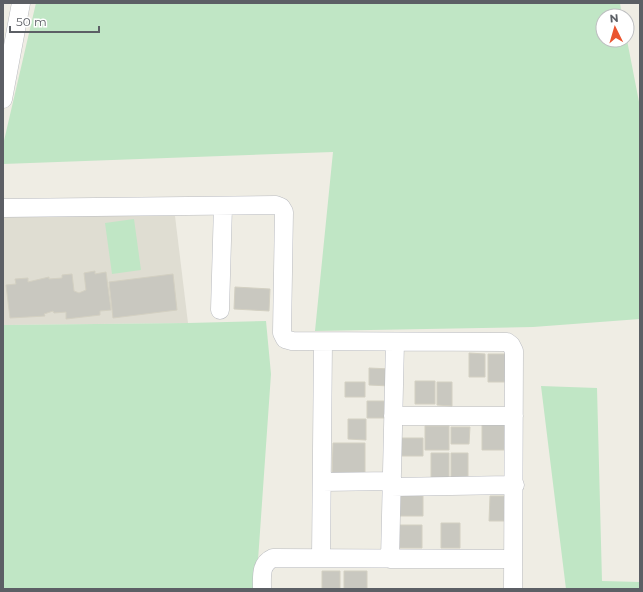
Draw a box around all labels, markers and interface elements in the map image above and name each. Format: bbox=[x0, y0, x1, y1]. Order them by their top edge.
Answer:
scale bar bbox=[10, 8, 99, 34]
north arrow bbox=[595, 8, 635, 48]
text: N bbox=[609, 11, 619, 25]
text: 50 m bbox=[16, 14, 47, 29]

